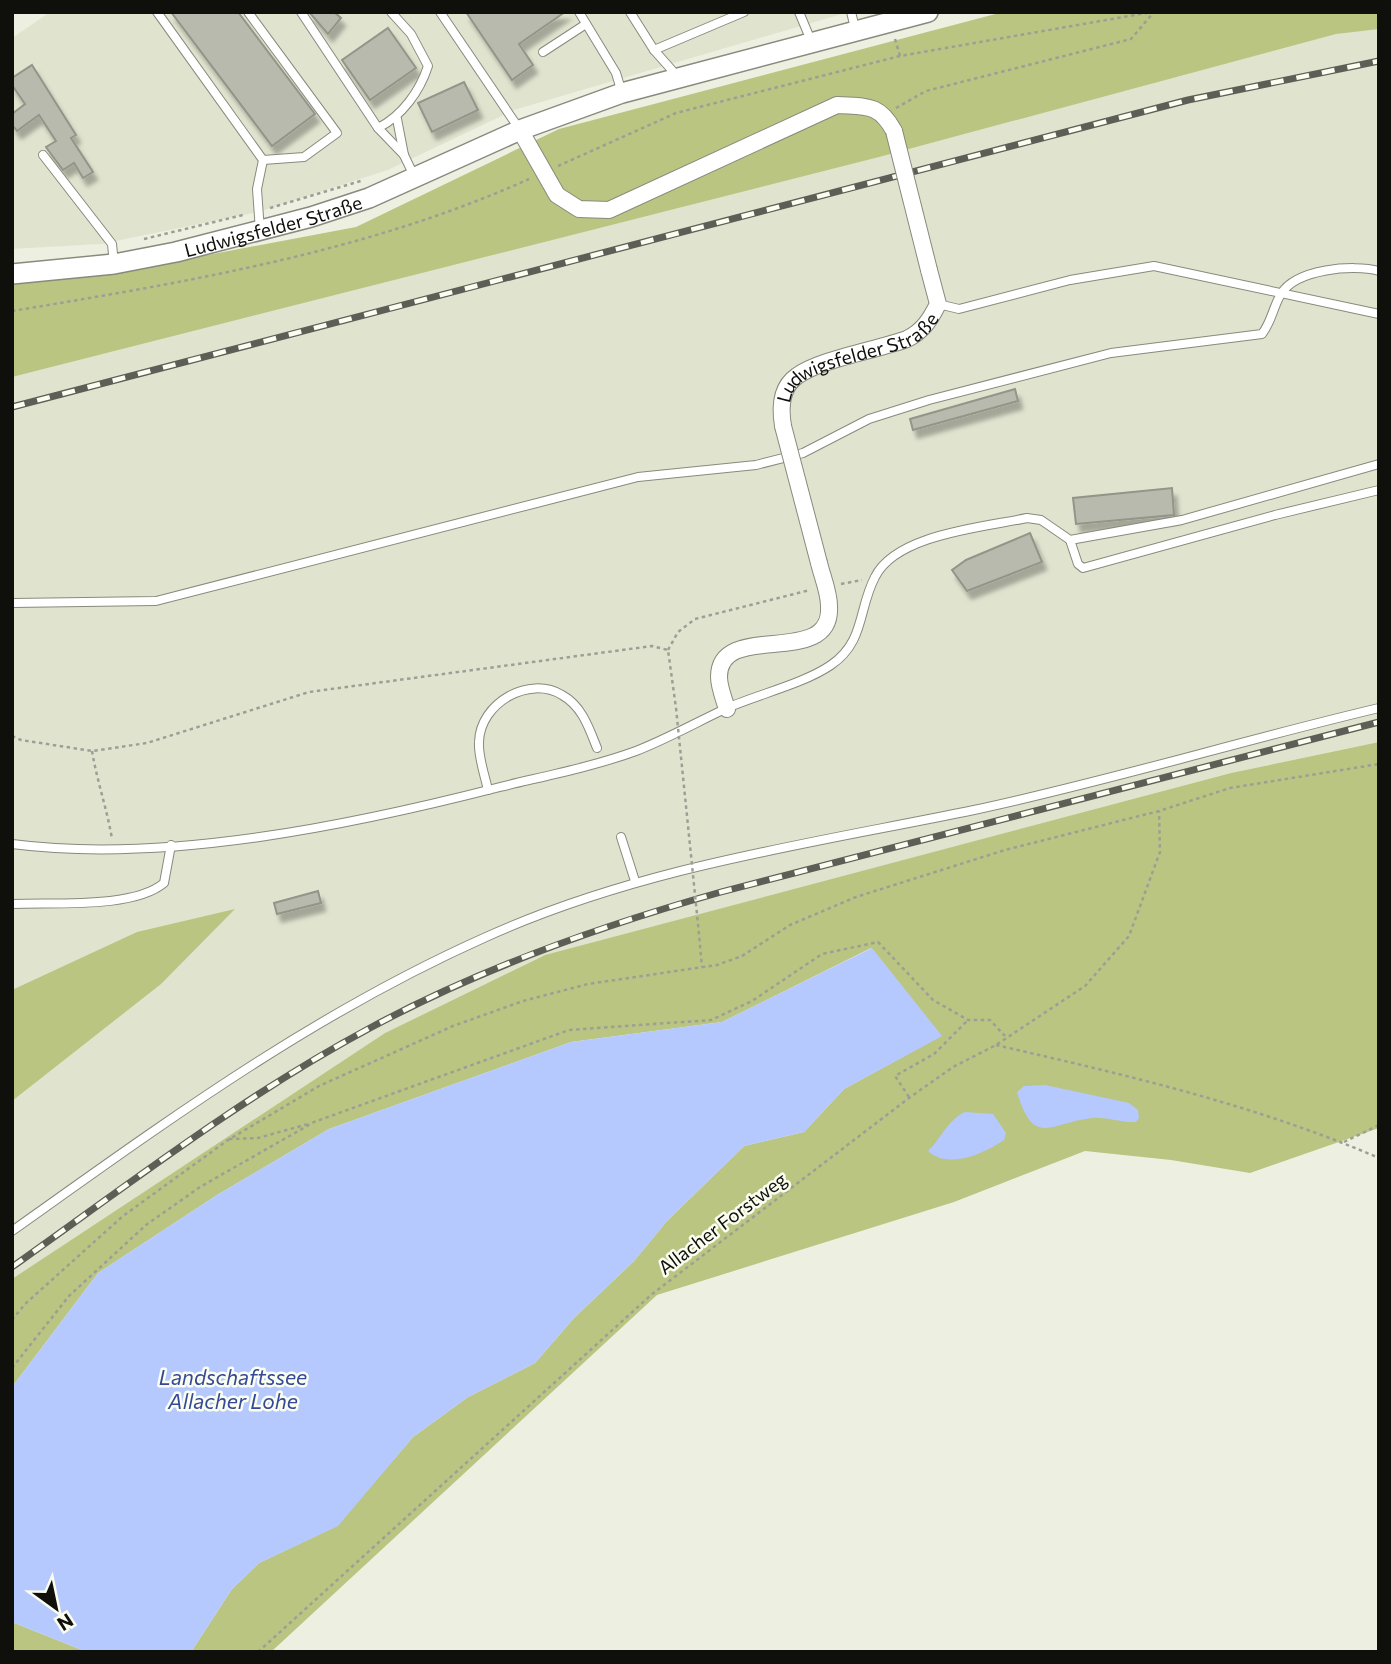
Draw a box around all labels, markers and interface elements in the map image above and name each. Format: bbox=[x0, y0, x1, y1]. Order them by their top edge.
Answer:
street label: Ludwigsfelder Straße bbox=[182, 190, 365, 261]
street label: Ludwigsfelder Straße bbox=[771, 308, 942, 405]
street label: Allacher Forstweg bbox=[653, 1167, 791, 1279]
water label: Landschaftssee Allacher Lohe bbox=[159, 1364, 307, 1413]
north arrow bbox=[21, 1573, 91, 1643]
text: N bbox=[53, 1609, 78, 1636]

